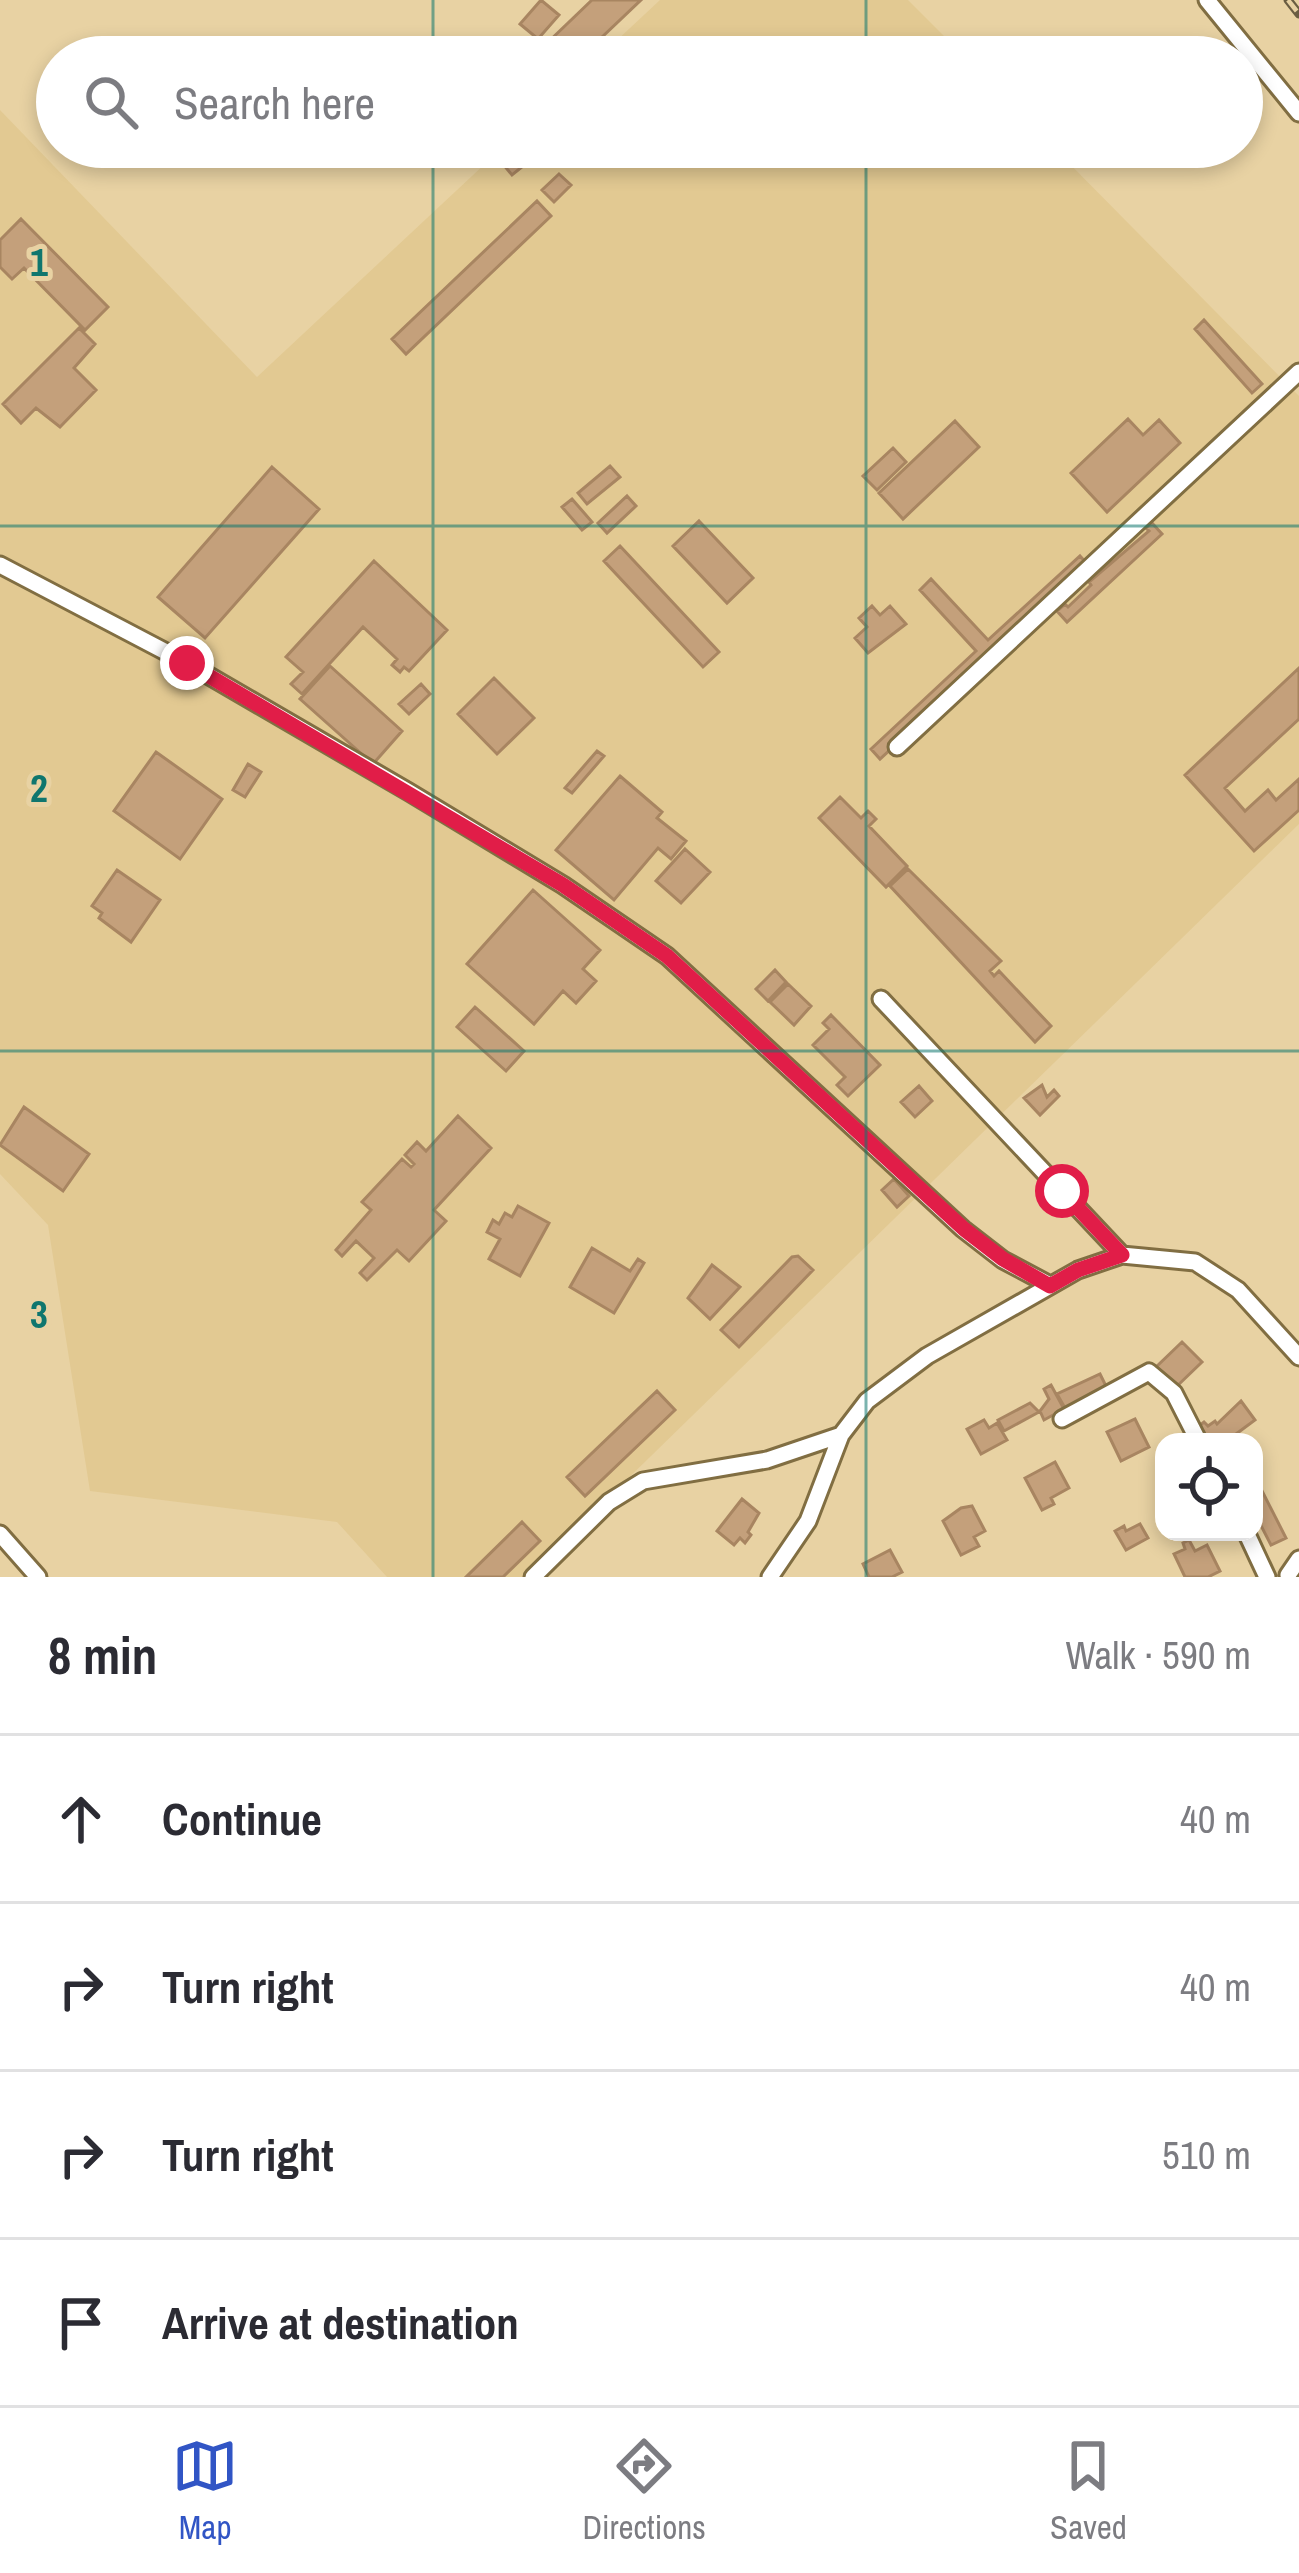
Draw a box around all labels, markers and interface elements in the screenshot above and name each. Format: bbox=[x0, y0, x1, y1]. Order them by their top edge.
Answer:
search box bbox=[36, 36, 1263, 168]
icon: search bbox=[78, 69, 144, 135]
text: Search here bbox=[174, 72, 375, 133]
text: 1 bbox=[30, 236, 48, 288]
route end bbox=[160, 636, 214, 690]
text: 2 bbox=[30, 762, 48, 814]
route start bbox=[1035, 1164, 1089, 1218]
text: 3 bbox=[30, 1288, 48, 1340]
map controls bbox=[1155, 1433, 1263, 1541]
button: locate bbox=[1155, 1433, 1263, 1541]
text: 8 min bbox=[48, 1621, 157, 1690]
text: Walk · 590 m bbox=[1066, 1629, 1251, 1681]
icon: ahead bbox=[48, 1786, 114, 1852]
text: Continue bbox=[162, 1788, 322, 1849]
text: 40 m bbox=[1180, 1793, 1251, 1845]
icon: right bbox=[48, 1954, 114, 2020]
text: Turn right bbox=[162, 1956, 334, 2017]
text: 40 m bbox=[1180, 1961, 1251, 2013]
icon: right bbox=[48, 2122, 114, 2188]
text: Turn right bbox=[162, 2124, 334, 2185]
text: 510 m bbox=[1162, 2129, 1251, 2181]
icon: arrive bbox=[48, 2290, 114, 2356]
text: Arrive at destination bbox=[162, 2292, 519, 2353]
tab: Map bbox=[172, 2433, 238, 2549]
tab: Directions bbox=[582, 2433, 706, 2549]
tab: Saved bbox=[1050, 2433, 1127, 2549]

